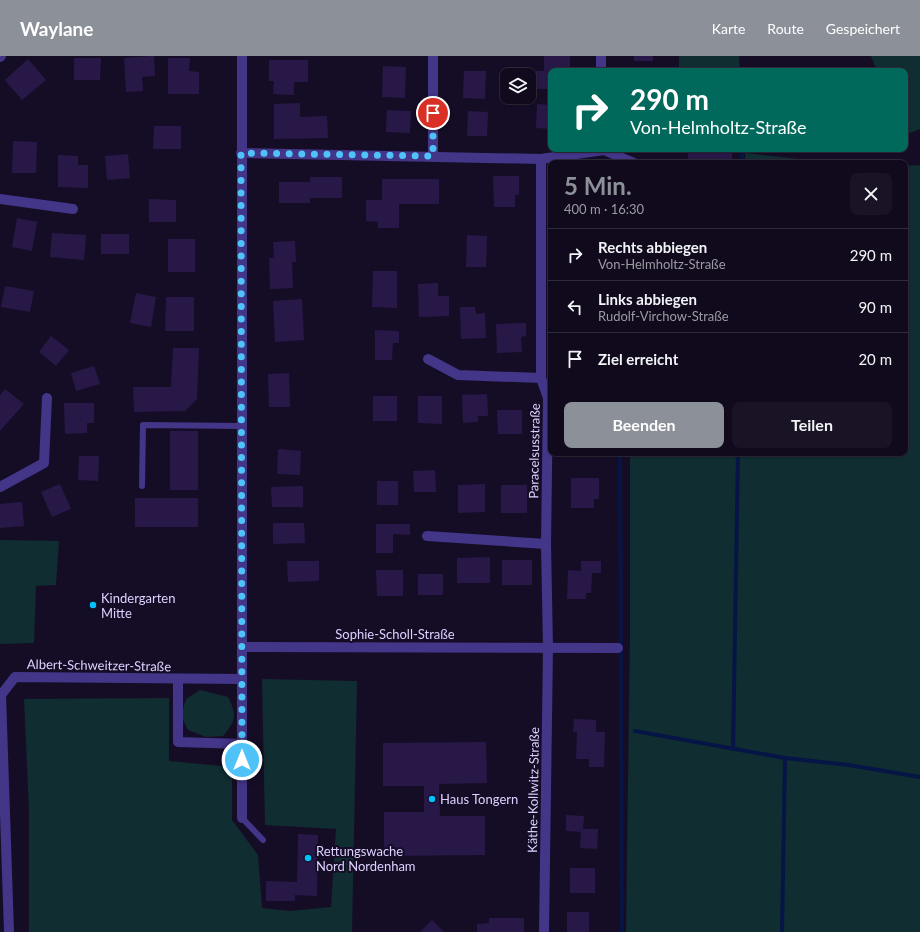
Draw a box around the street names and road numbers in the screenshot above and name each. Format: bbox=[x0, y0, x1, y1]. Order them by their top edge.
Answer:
street label: Paracelsusstraße bbox=[525, 403, 543, 499]
street label: Sophie-Scholl-Straße bbox=[335, 626, 455, 642]
street label: Albert-Schweitzer-Straße bbox=[27, 656, 171, 674]
street label: Käthe-Kollwitz-Straße bbox=[524, 727, 542, 853]

